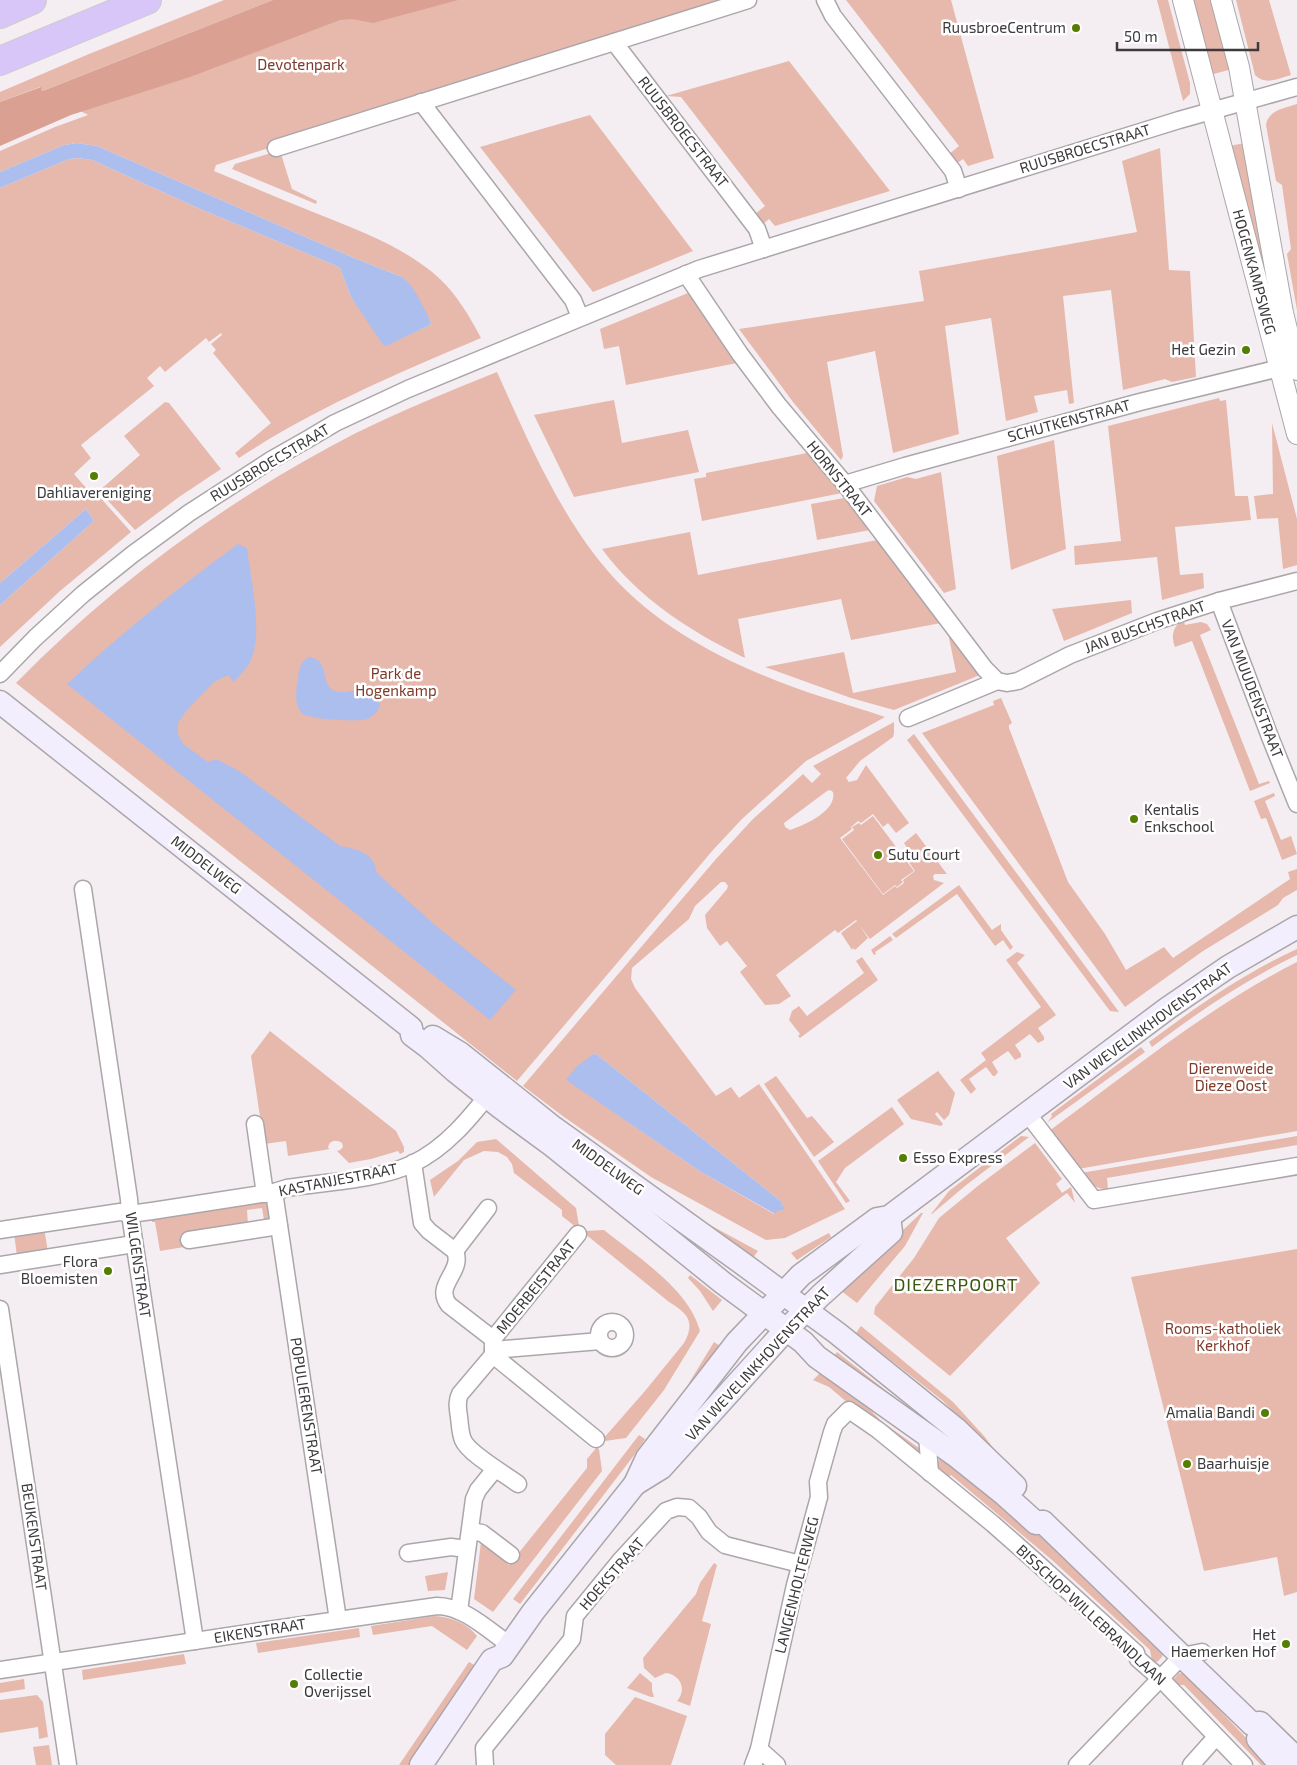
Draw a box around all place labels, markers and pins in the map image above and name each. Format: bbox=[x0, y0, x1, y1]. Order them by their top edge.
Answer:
place label: RuusbroeCentrum bbox=[942, 18, 1066, 36]
marker: RuusbroeCentrum bbox=[1070, 22, 1082, 34]
place label: Het Gezin bbox=[1171, 340, 1236, 358]
marker: Het Gezin bbox=[1240, 344, 1252, 356]
marker: Dahliavereniging bbox=[88, 470, 100, 482]
place label: Dahliavereniging bbox=[37, 483, 152, 501]
place label: Kentalis Enkschool bbox=[1144, 800, 1214, 835]
marker: Kentalis Enkschool bbox=[1128, 813, 1140, 825]
place label: Sutu Court bbox=[888, 845, 960, 863]
marker: Sutu Court bbox=[872, 849, 884, 861]
place label: Esso Express bbox=[913, 1148, 1003, 1166]
marker: Esso Express bbox=[897, 1152, 909, 1164]
place label: Flora Bloemisten bbox=[21, 1252, 98, 1287]
marker: Flora Bloemisten bbox=[102, 1265, 114, 1277]
place label: Amalia Bandi bbox=[1166, 1403, 1255, 1421]
marker: Amalia Bandi bbox=[1259, 1407, 1271, 1419]
place label: Baarhuisje bbox=[1197, 1454, 1269, 1473]
marker: Baarhuisje bbox=[1181, 1458, 1193, 1470]
place label: Het Haemerken Hof bbox=[1171, 1625, 1276, 1660]
marker: Het Haemerken Hof bbox=[1280, 1638, 1292, 1650]
place label: Collectie Overijssel bbox=[304, 1665, 372, 1701]
marker: Collectie Overijssel bbox=[288, 1678, 300, 1690]

